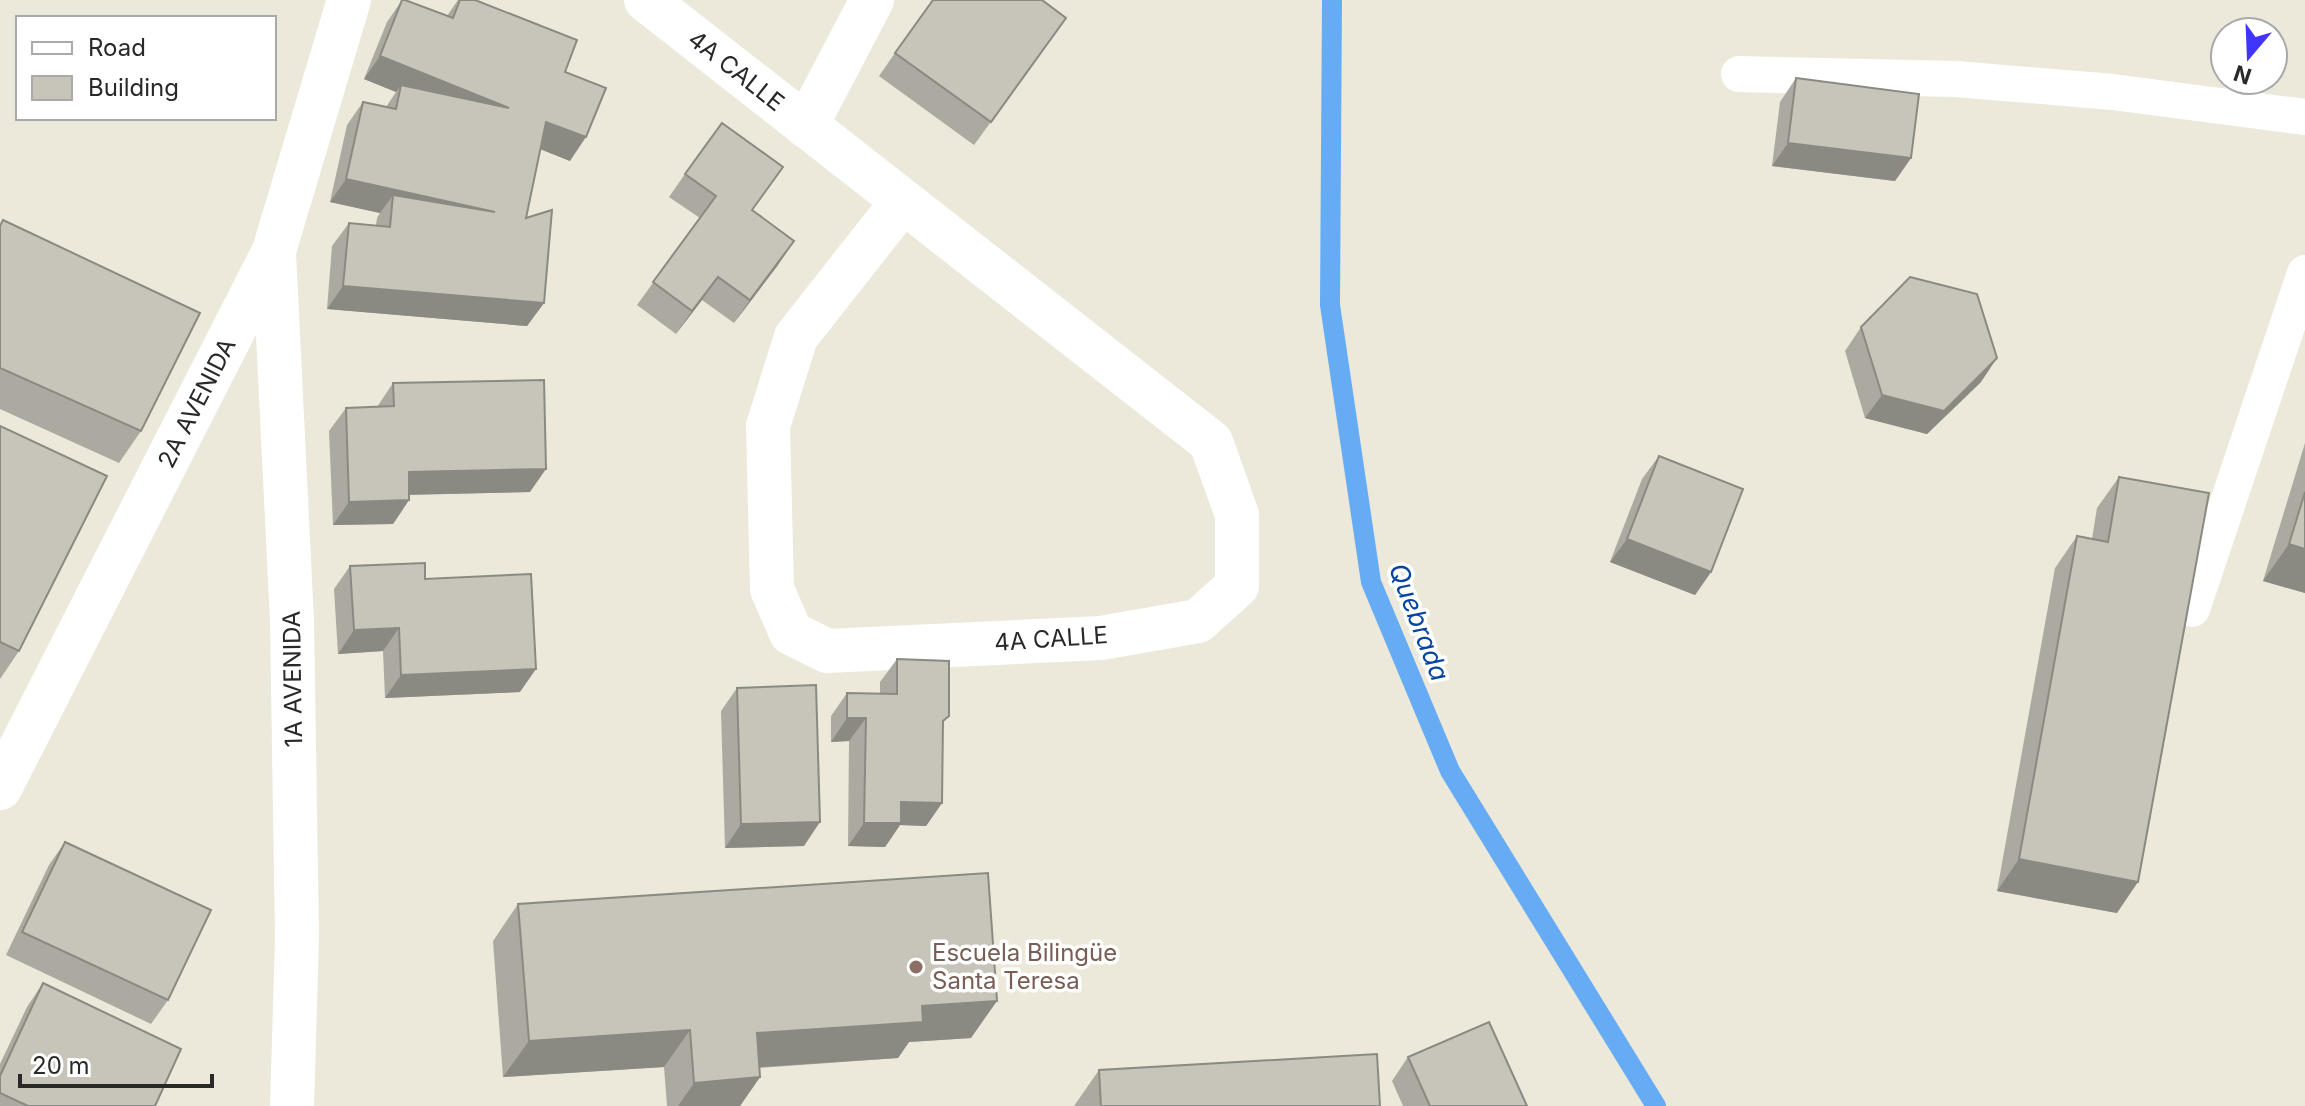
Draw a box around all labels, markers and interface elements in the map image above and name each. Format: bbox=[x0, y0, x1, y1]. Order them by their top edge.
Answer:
legend bbox=[16, 16, 276, 120]
north arrow bbox=[2209, 16, 2289, 96]
street label: 4A CALLE bbox=[682, 24, 790, 117]
text: Road bbox=[88, 33, 146, 62]
text: N bbox=[2230, 60, 2255, 90]
text: Building bbox=[88, 73, 179, 102]
street label: 2A AVENIDA bbox=[152, 333, 242, 472]
water label: Quebrada bbox=[1383, 559, 1456, 685]
street label: 1A AVENIDA bbox=[277, 610, 308, 748]
street label: 4A CALLE bbox=[993, 620, 1109, 657]
place label: Escuela Bilingüe Santa Teresa bbox=[932, 938, 1117, 995]
marker: Escuela Bilingüe Santa Teresa bbox=[907, 958, 925, 976]
scale bar bbox=[20, 1038, 212, 1088]
text: 20 m bbox=[32, 1051, 90, 1080]

